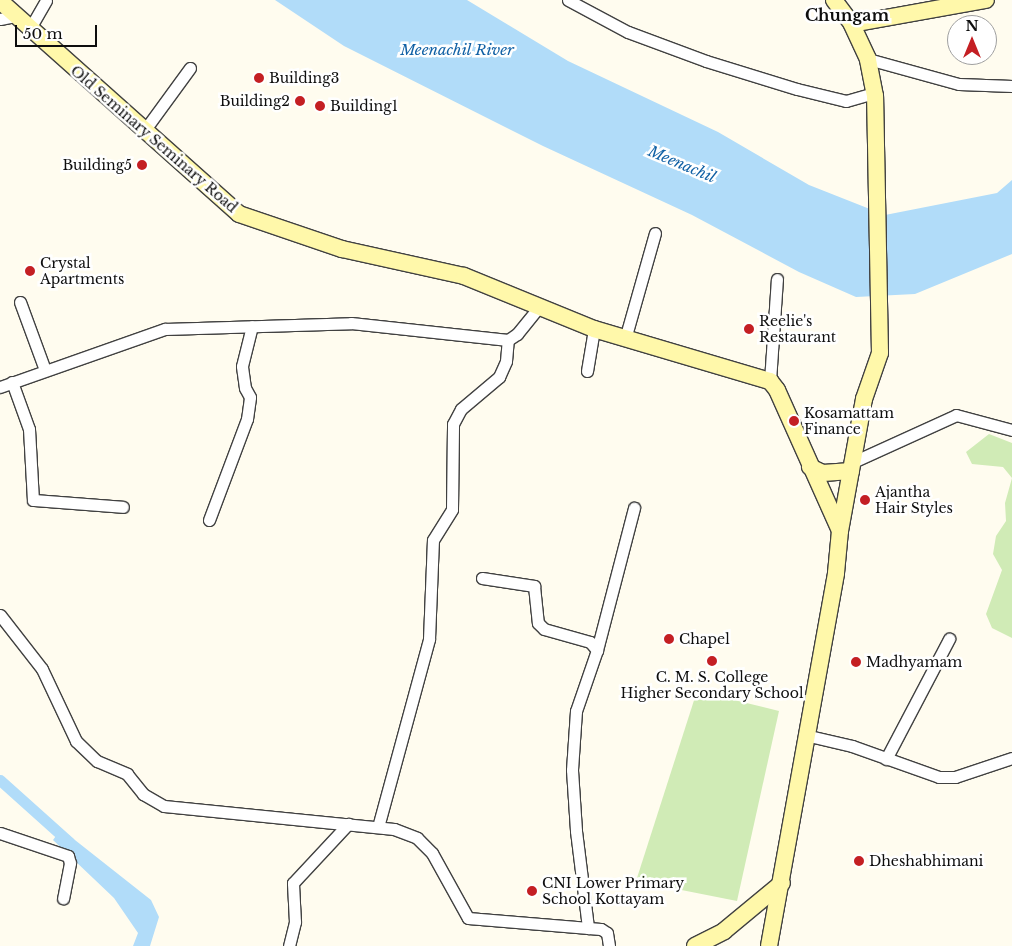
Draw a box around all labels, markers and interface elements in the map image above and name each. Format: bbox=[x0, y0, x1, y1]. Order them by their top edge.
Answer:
district label: Chungam bbox=[805, 5, 889, 25]
scale bar bbox=[18, 15, 100, 47]
north arrow bbox=[947, 15, 997, 65]
text: N bbox=[965, 17, 979, 35]
text: 50 m bbox=[23, 24, 63, 43]
water label: Meenachil River bbox=[400, 41, 514, 59]
street label: Old Seminary Seminary Road bbox=[67, 62, 241, 216]
place label: Building3 bbox=[269, 70, 339, 86]
marker: Building3 bbox=[253, 72, 265, 84]
place label: Building2 bbox=[220, 93, 290, 109]
marker: Building2 bbox=[294, 95, 306, 107]
place label: Building1 bbox=[330, 98, 398, 114]
marker: Building1 bbox=[314, 100, 326, 112]
water label: Meenachil bbox=[646, 142, 718, 186]
place label: Building5 bbox=[62, 157, 132, 173]
marker: Building5 bbox=[136, 159, 148, 171]
place label: Crystal Apartments bbox=[40, 255, 124, 288]
marker: Crystal Apartments bbox=[24, 265, 36, 277]
place label: Reelie's Restaurant bbox=[759, 313, 836, 346]
marker: Reelie's Restaurant bbox=[743, 323, 755, 335]
place label: Kosamattam Finance bbox=[804, 405, 894, 438]
marker: Kosamattam Finance bbox=[788, 415, 800, 427]
place label: Ajantha Hair Styles bbox=[875, 484, 953, 516]
marker: Ajantha Hair Styles bbox=[859, 494, 871, 506]
place label: Chapel bbox=[679, 631, 730, 647]
marker: Chapel bbox=[663, 633, 675, 645]
place label: Madhyamam bbox=[866, 654, 962, 670]
marker: C. M. S. College Higher Secondary School bbox=[706, 655, 718, 667]
marker: Madhyamam bbox=[850, 656, 862, 668]
place label: C. M. S. College Higher Secondary School bbox=[620, 669, 804, 702]
place label: Dheshabhimani bbox=[869, 853, 983, 869]
marker: Dheshabhimani bbox=[853, 855, 865, 867]
place label: CNI Lower Primary School Kottayam bbox=[542, 875, 685, 908]
marker: CNI Lower Primary School Kottayam bbox=[526, 885, 538, 897]

